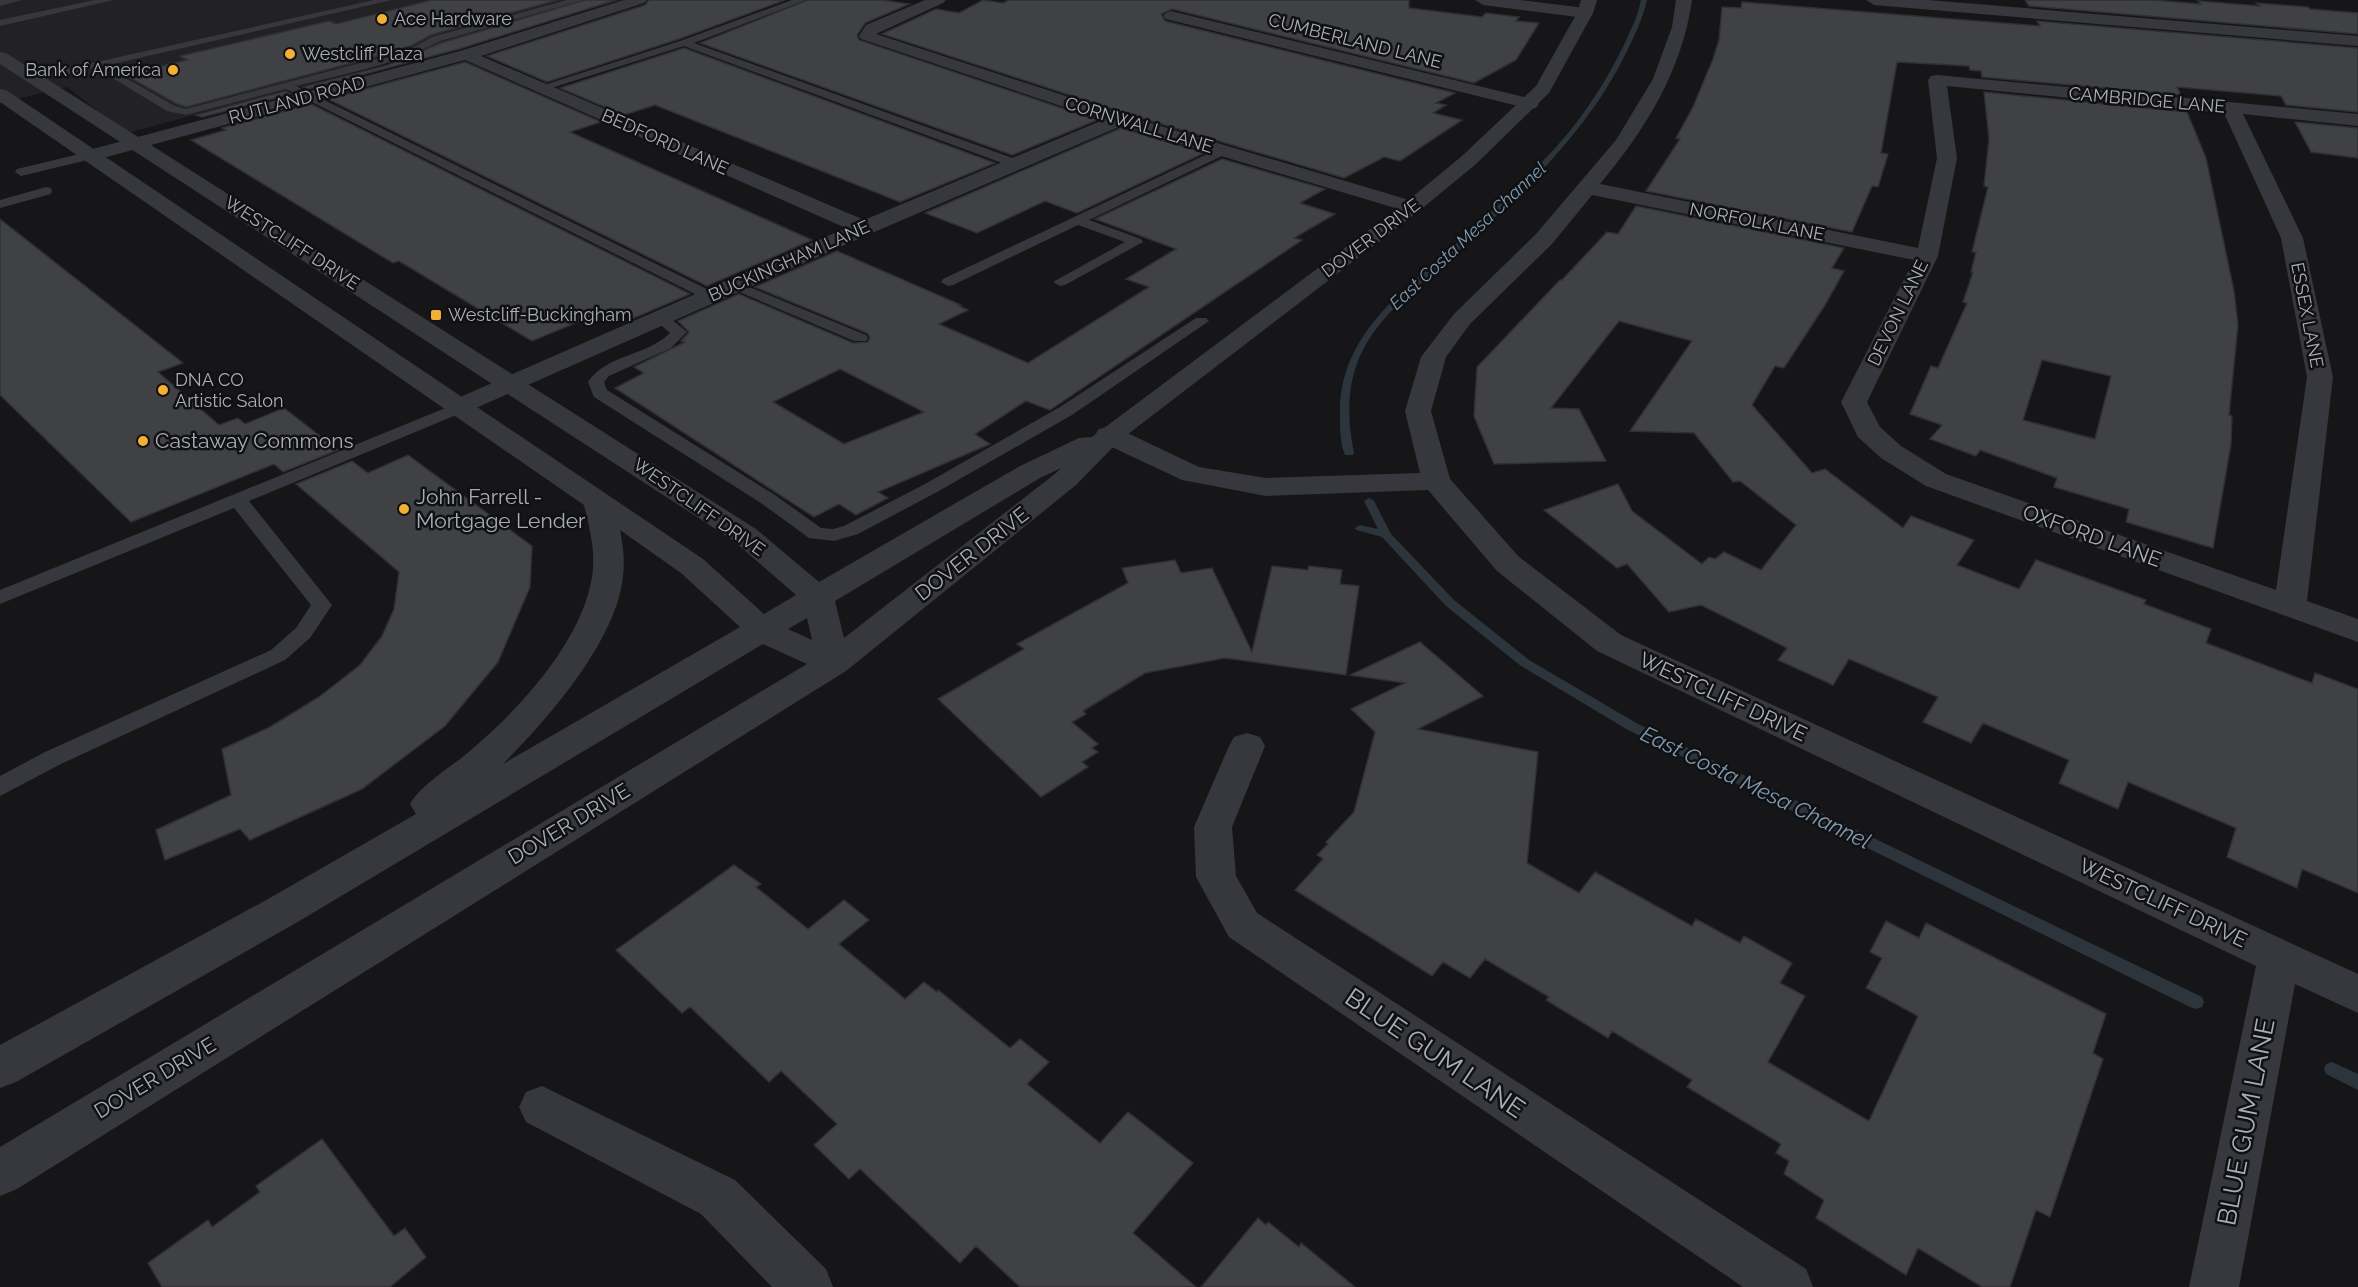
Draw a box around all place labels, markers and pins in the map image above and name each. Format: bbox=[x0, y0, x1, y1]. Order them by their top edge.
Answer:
place label: Ace Hardware bbox=[394, 8, 512, 29]
marker: Ace Hardware bbox=[375, 12, 389, 26]
place label: Westcliff Plaza bbox=[302, 43, 423, 64]
marker: Westcliff Plaza bbox=[283, 47, 297, 61]
place label: Bank of America bbox=[25, 59, 161, 80]
marker: Bank of America bbox=[166, 63, 180, 77]
place label: Westcliff-Buckingham bbox=[448, 304, 632, 325]
marker: Westcliff-Buckingham bbox=[429, 308, 443, 322]
place label: DNA CO Artistic Salon bbox=[175, 369, 283, 411]
marker: DNA CO Artistic Salon bbox=[156, 383, 170, 397]
place label: Castaway Commons bbox=[155, 428, 354, 453]
marker: Castaway Commons bbox=[136, 434, 150, 448]
place label: John Farrell - Mortgage Lender bbox=[416, 484, 586, 533]
marker: John Farrell - Mortgage Lender bbox=[397, 502, 411, 516]

